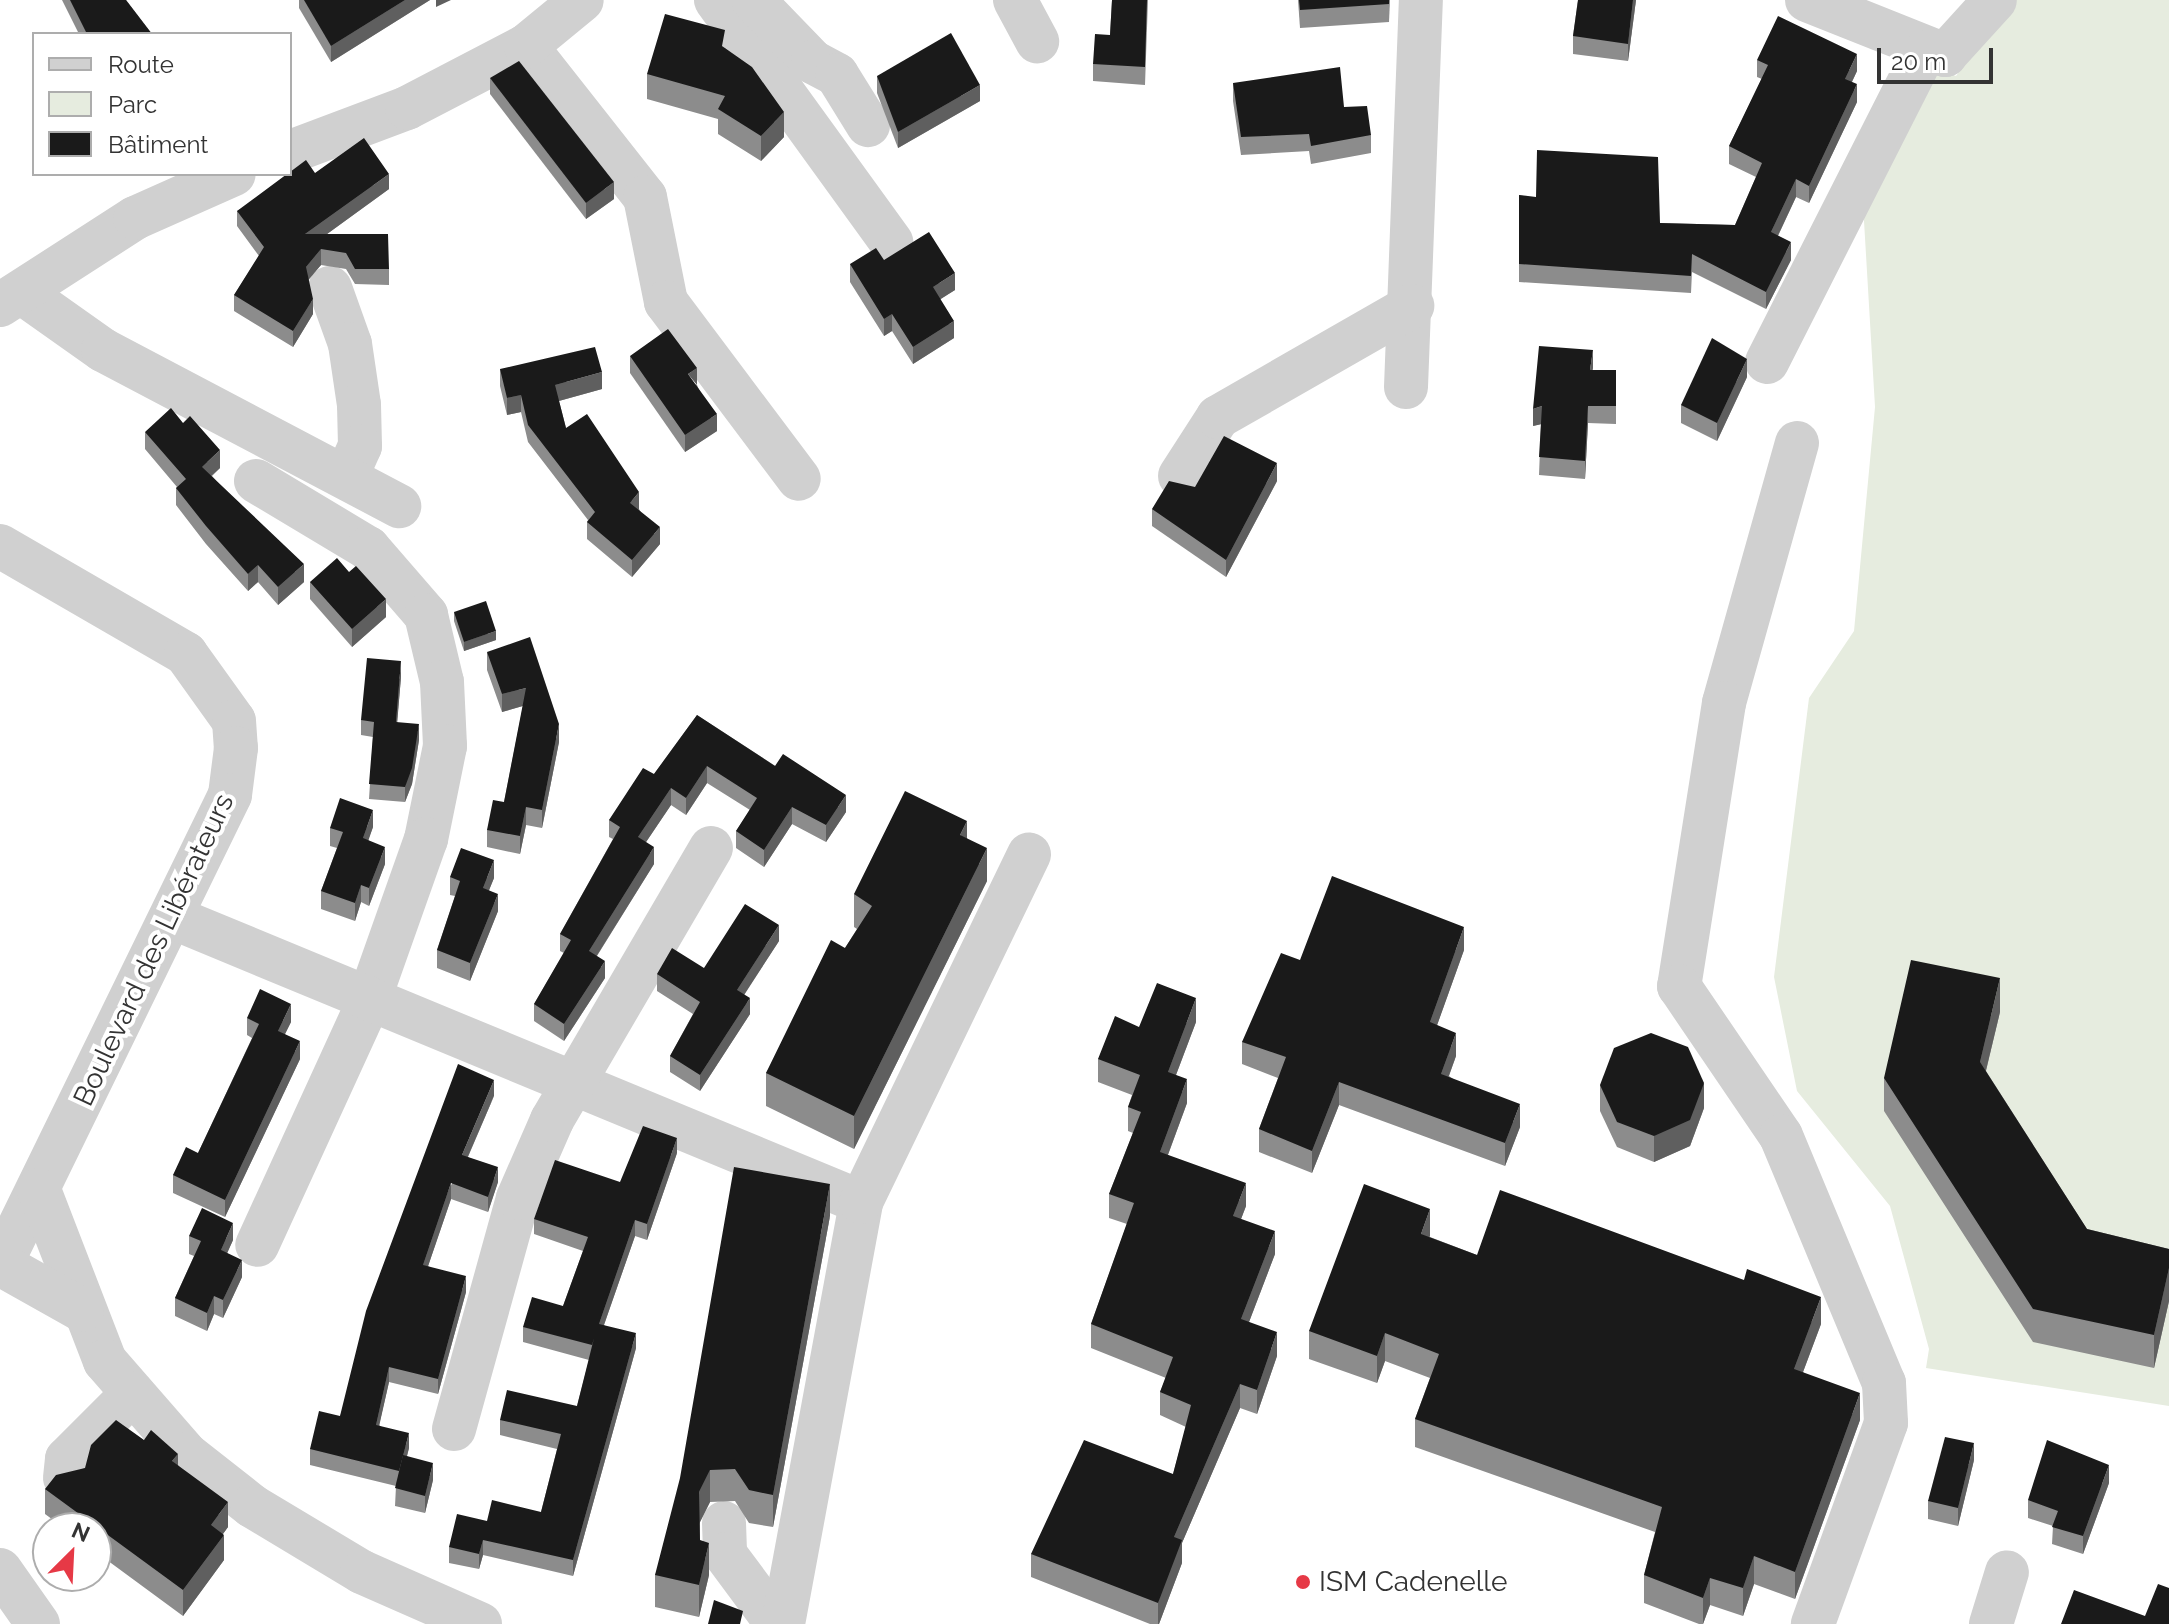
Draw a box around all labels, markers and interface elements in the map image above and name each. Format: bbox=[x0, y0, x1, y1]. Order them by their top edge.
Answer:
legend bbox=[32, 32, 292, 176]
scale bar bbox=[1881, 32, 1997, 82]
text: 20 m bbox=[1891, 47, 1946, 76]
text: Route bbox=[108, 50, 174, 79]
text: Parc bbox=[108, 90, 157, 119]
text: Bâtiment bbox=[108, 130, 208, 159]
street label: Boulevard des Libérateurs bbox=[67, 789, 241, 1111]
north arrow bbox=[32, 1512, 112, 1592]
text: N bbox=[68, 1517, 94, 1547]
place label: ISM Cadenelle bbox=[1319, 1565, 1507, 1599]
marker: ISM Cadenelle bbox=[1294, 1573, 1312, 1591]

